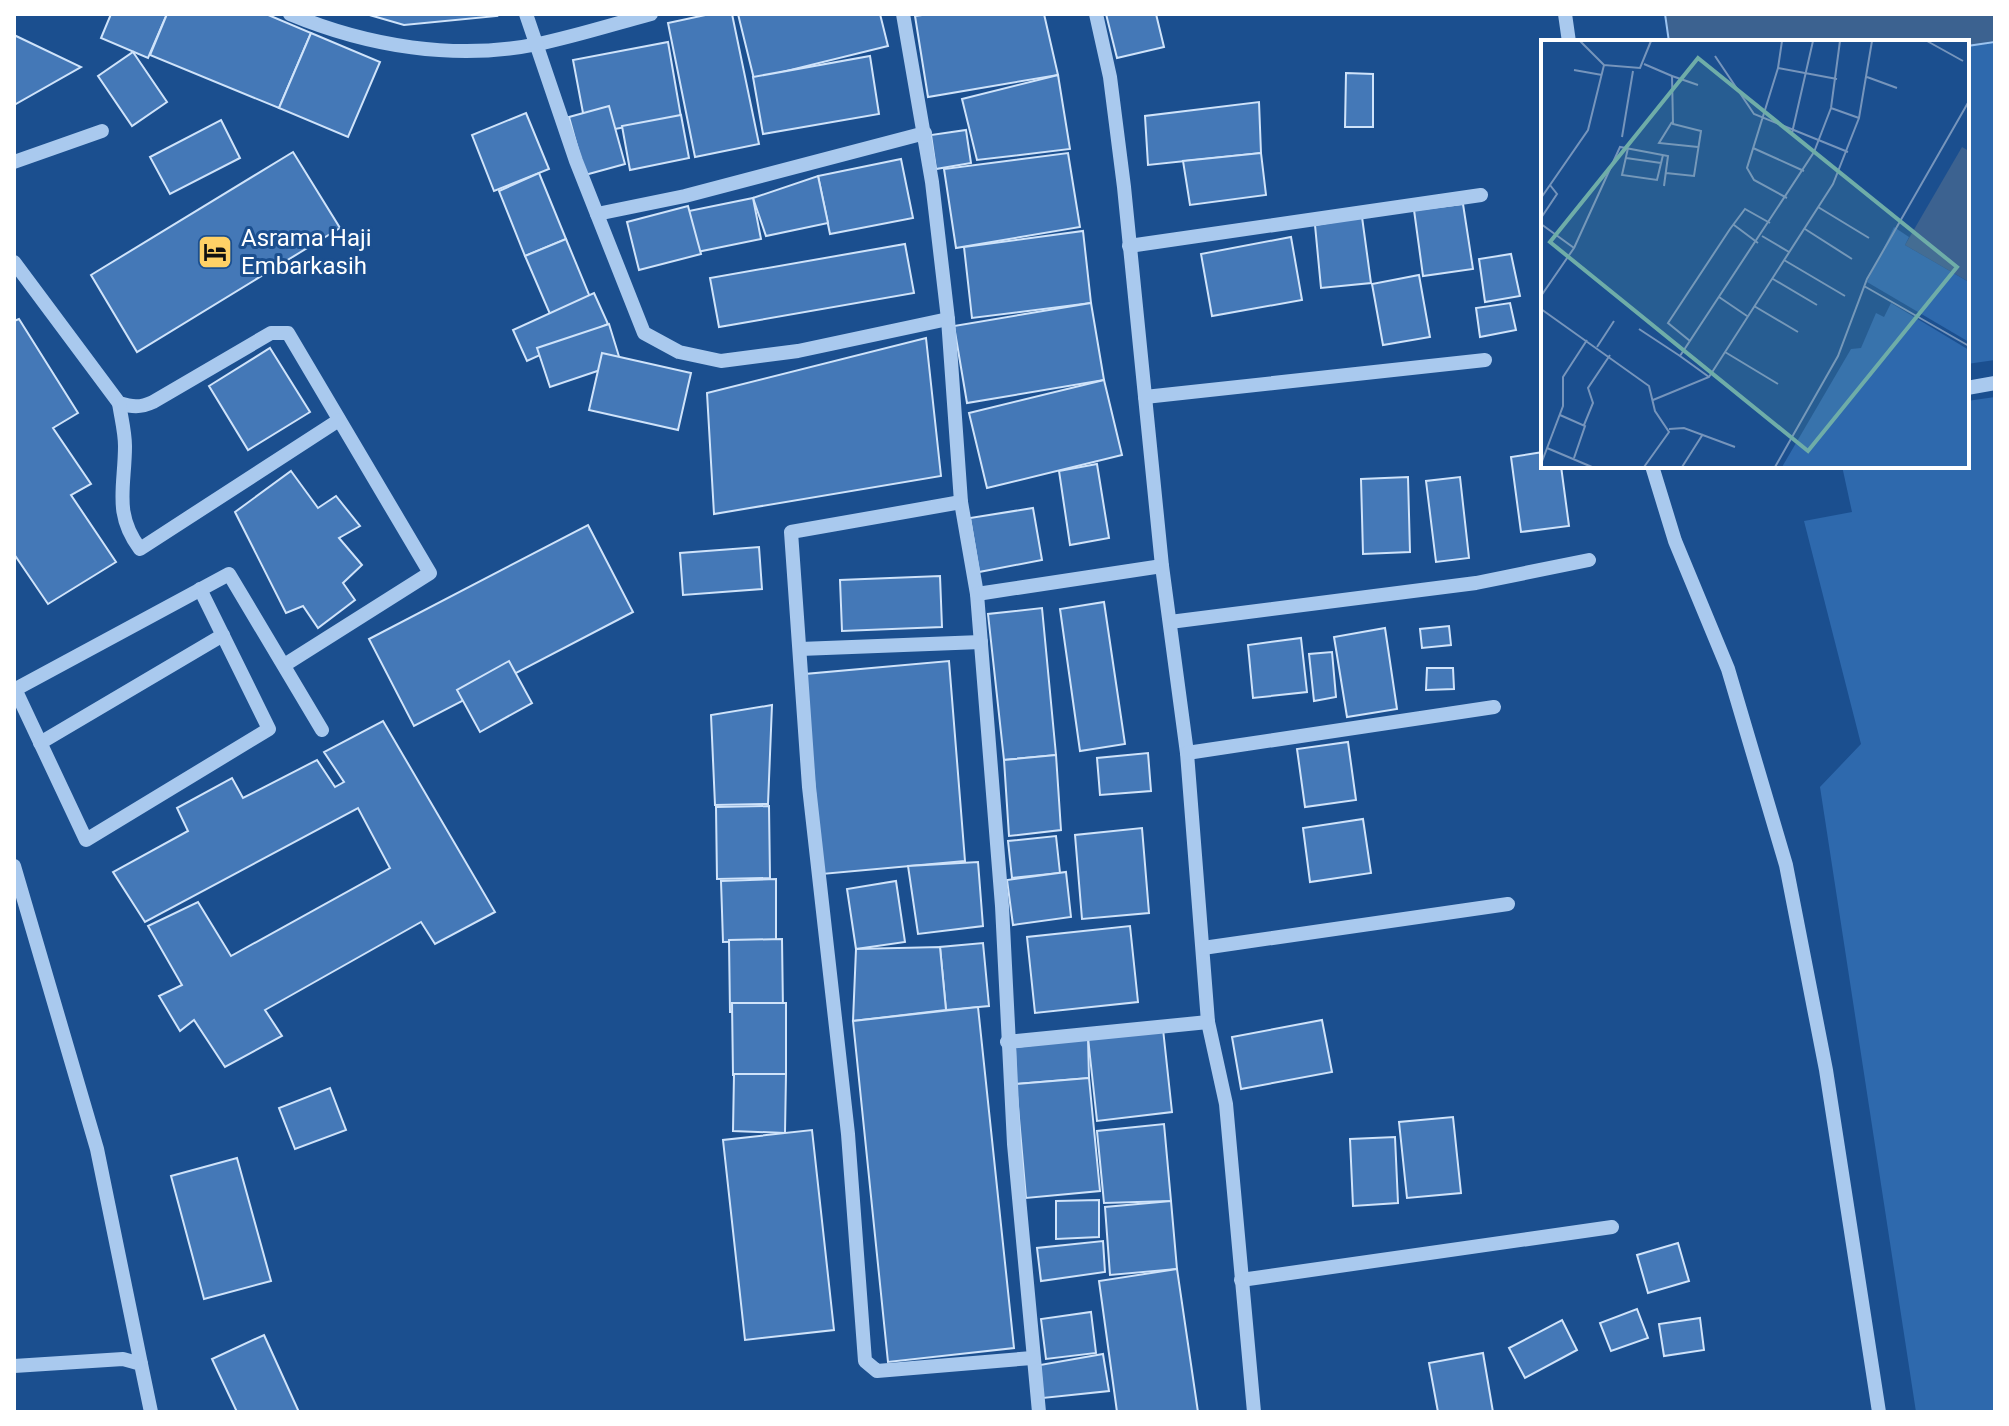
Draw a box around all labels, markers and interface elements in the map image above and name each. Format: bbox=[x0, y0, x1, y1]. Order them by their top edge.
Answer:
inset map bbox=[1541, 40, 1969, 468]
place label: Asrama Haji Embarkasih bbox=[241, 224, 372, 280]
hotel icon: Asrama Haji Embarkasih bbox=[196, 233, 234, 271]

